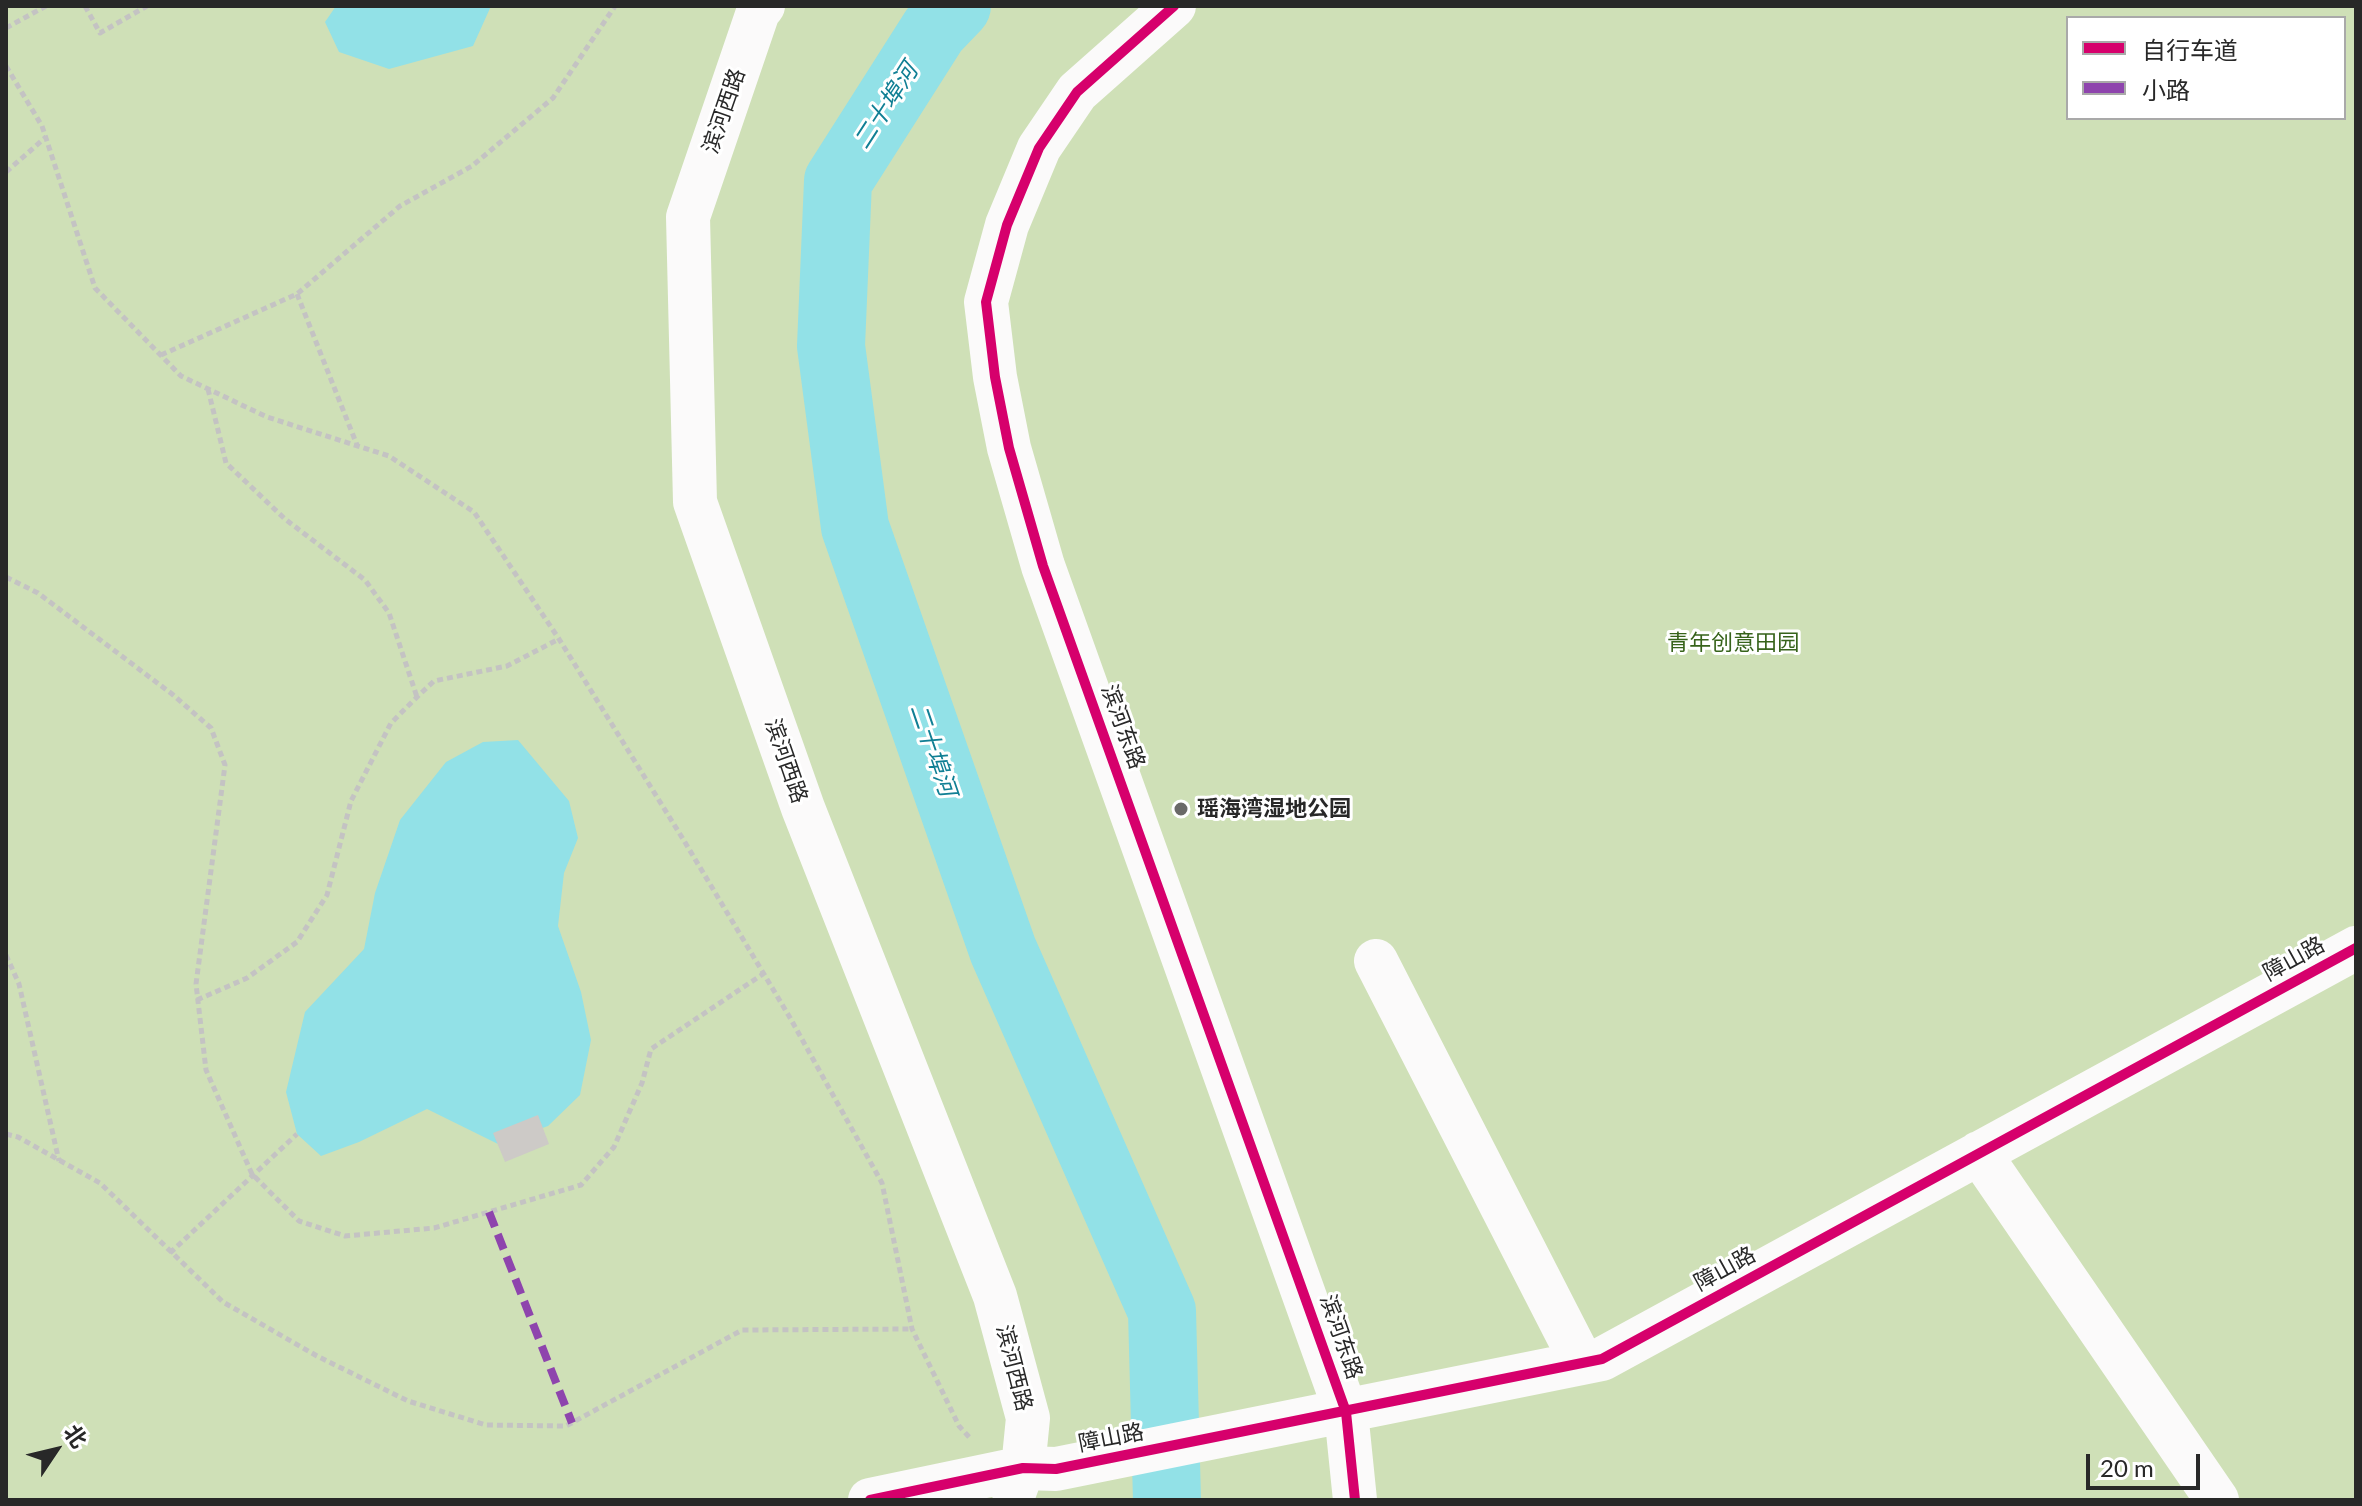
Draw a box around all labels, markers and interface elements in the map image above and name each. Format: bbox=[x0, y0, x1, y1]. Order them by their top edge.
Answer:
legend bbox=[2066, 16, 2346, 120]
text: 自行车道 bbox=[2142, 35, 2238, 64]
water label: 二十埠河 bbox=[848, 58, 924, 154]
street label: 滨河西路 bbox=[697, 65, 751, 157]
text: 小路 bbox=[2142, 75, 2190, 104]
park label: 青年创意田园 bbox=[1667, 630, 1799, 656]
street label: 滨河东路 bbox=[1096, 681, 1150, 773]
water label: 二十埠河 bbox=[904, 700, 962, 800]
street label: 滨河西路 bbox=[759, 715, 813, 807]
place label: 瑶海湾湿地公园 bbox=[1197, 796, 1351, 822]
marker: 瑶海湾湿地公园 bbox=[1172, 800, 1190, 818]
street label: 障山路 bbox=[2259, 931, 2329, 987]
street label: 障山路 bbox=[1690, 1241, 1760, 1297]
street label: 滨河东路 bbox=[1314, 1291, 1368, 1383]
street label: 滨河西路 bbox=[991, 1322, 1037, 1414]
north arrow bbox=[16, 1410, 96, 1490]
text: 北 bbox=[59, 1419, 93, 1453]
street label: 障山路 bbox=[1076, 1419, 1146, 1457]
scale bar bbox=[2090, 1438, 2204, 1488]
text: 20 m bbox=[2100, 1453, 2154, 1482]

